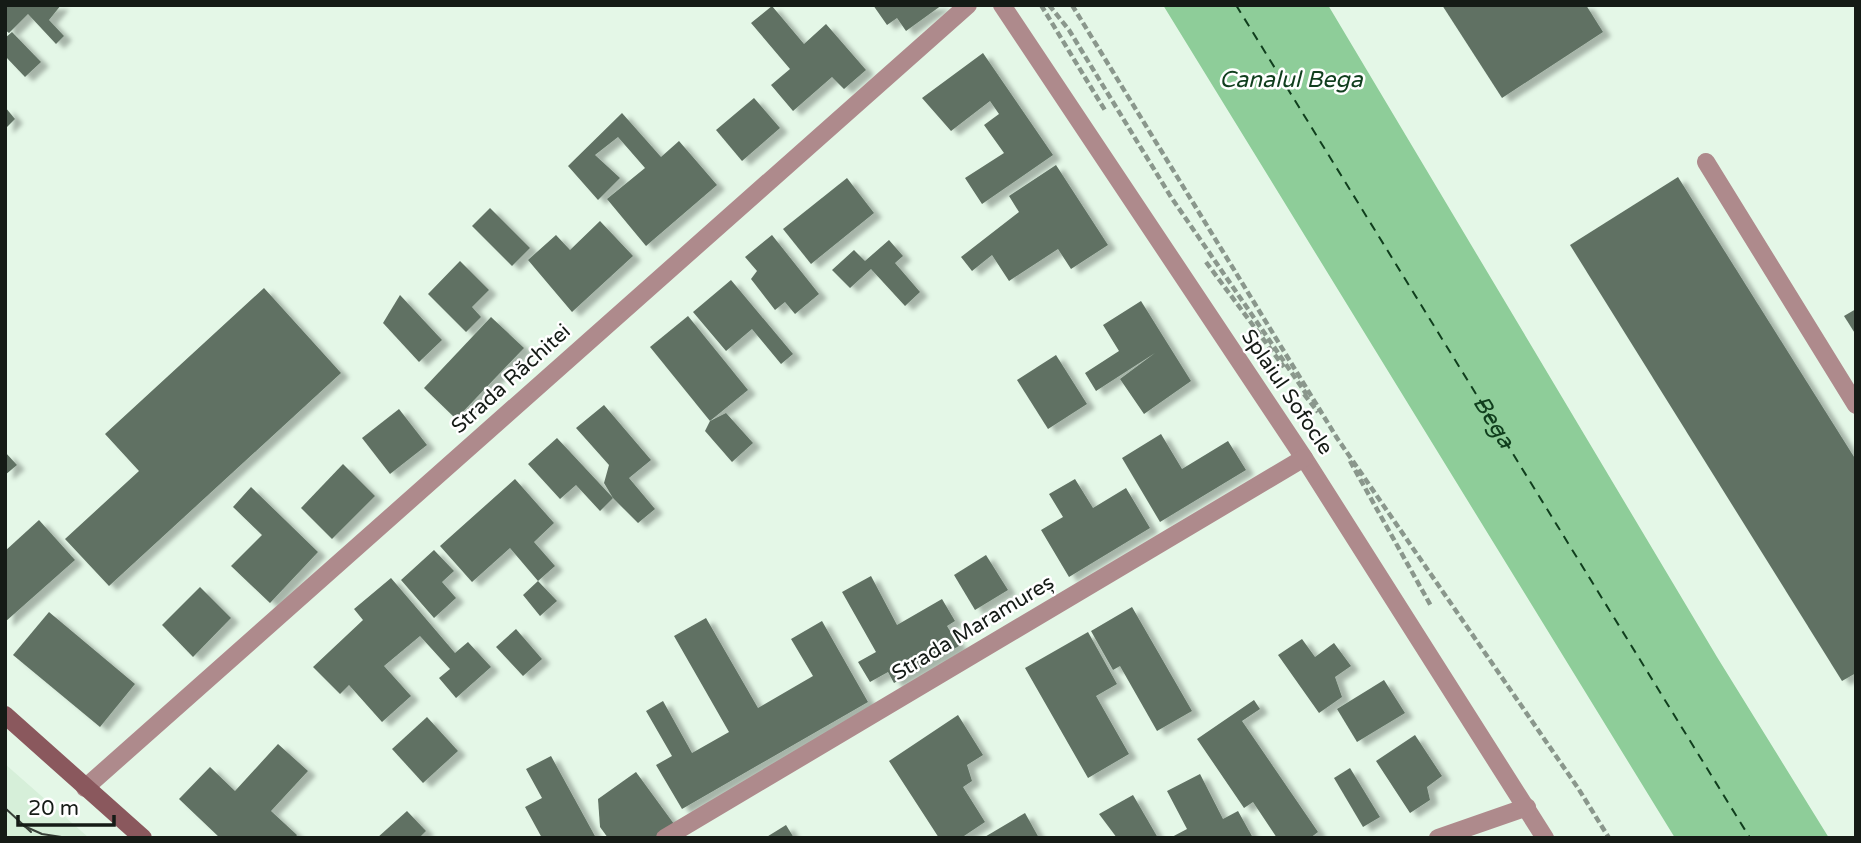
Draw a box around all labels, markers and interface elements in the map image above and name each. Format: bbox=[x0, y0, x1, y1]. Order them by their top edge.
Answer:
water label: Canalul Bega bbox=[1219, 66, 1364, 94]
street label: Strada Răchitei bbox=[446, 319, 576, 439]
street label: Splaiul Sofocle bbox=[1236, 325, 1338, 460]
water label: Bega bbox=[1467, 391, 1521, 454]
street label: Strada Maramureș bbox=[888, 570, 1058, 686]
scale bar bbox=[18, 784, 114, 828]
text: 20 m bbox=[28, 796, 79, 821]

